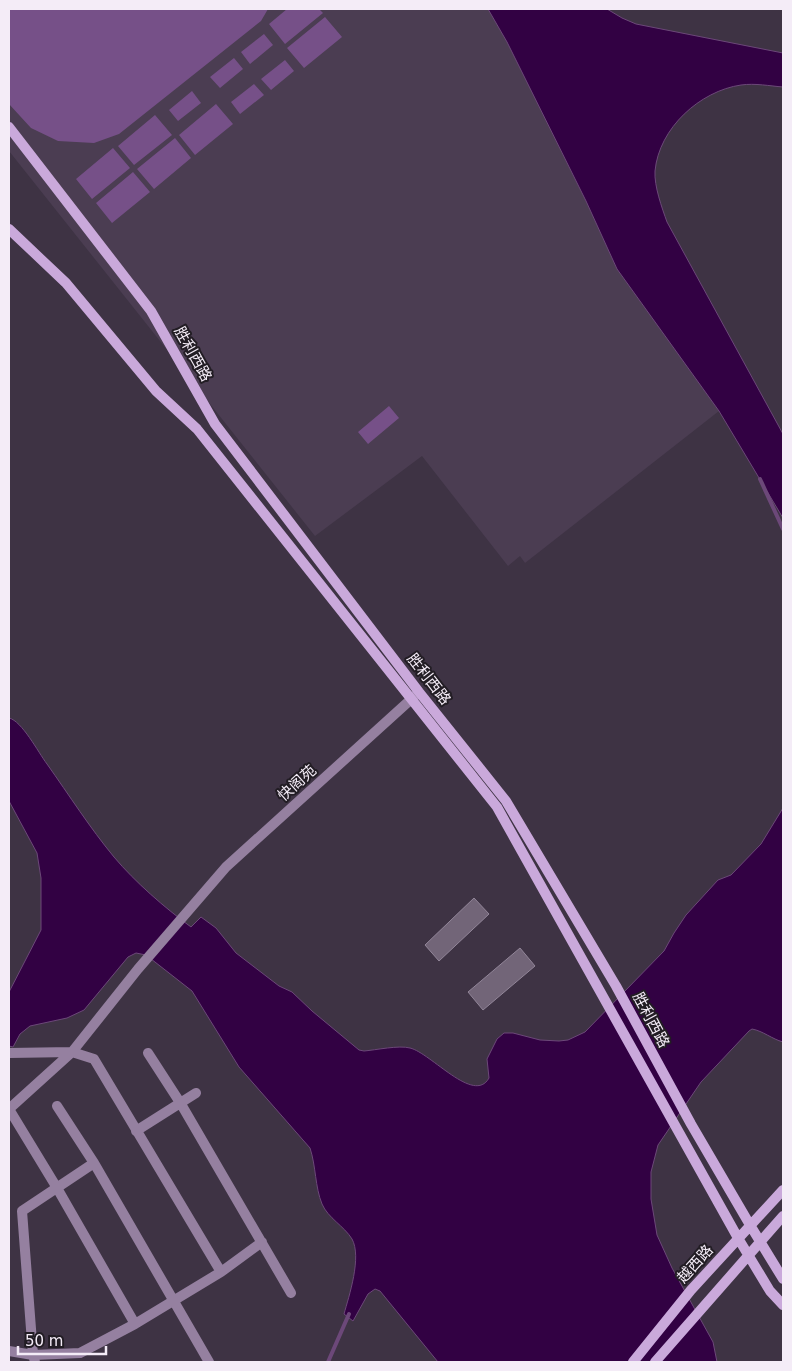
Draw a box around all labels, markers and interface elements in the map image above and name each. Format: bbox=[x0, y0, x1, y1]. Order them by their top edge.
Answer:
street label: 胜利西路 bbox=[171, 323, 215, 385]
street label: 胜利西路 bbox=[403, 650, 455, 708]
street label: 快阁苑 bbox=[274, 761, 320, 805]
street label: 胜利西路 bbox=[629, 989, 673, 1051]
street label: 越西路 bbox=[673, 1241, 717, 1287]
scale bar bbox=[18, 1324, 105, 1356]
text: 50 m bbox=[25, 1332, 63, 1350]

